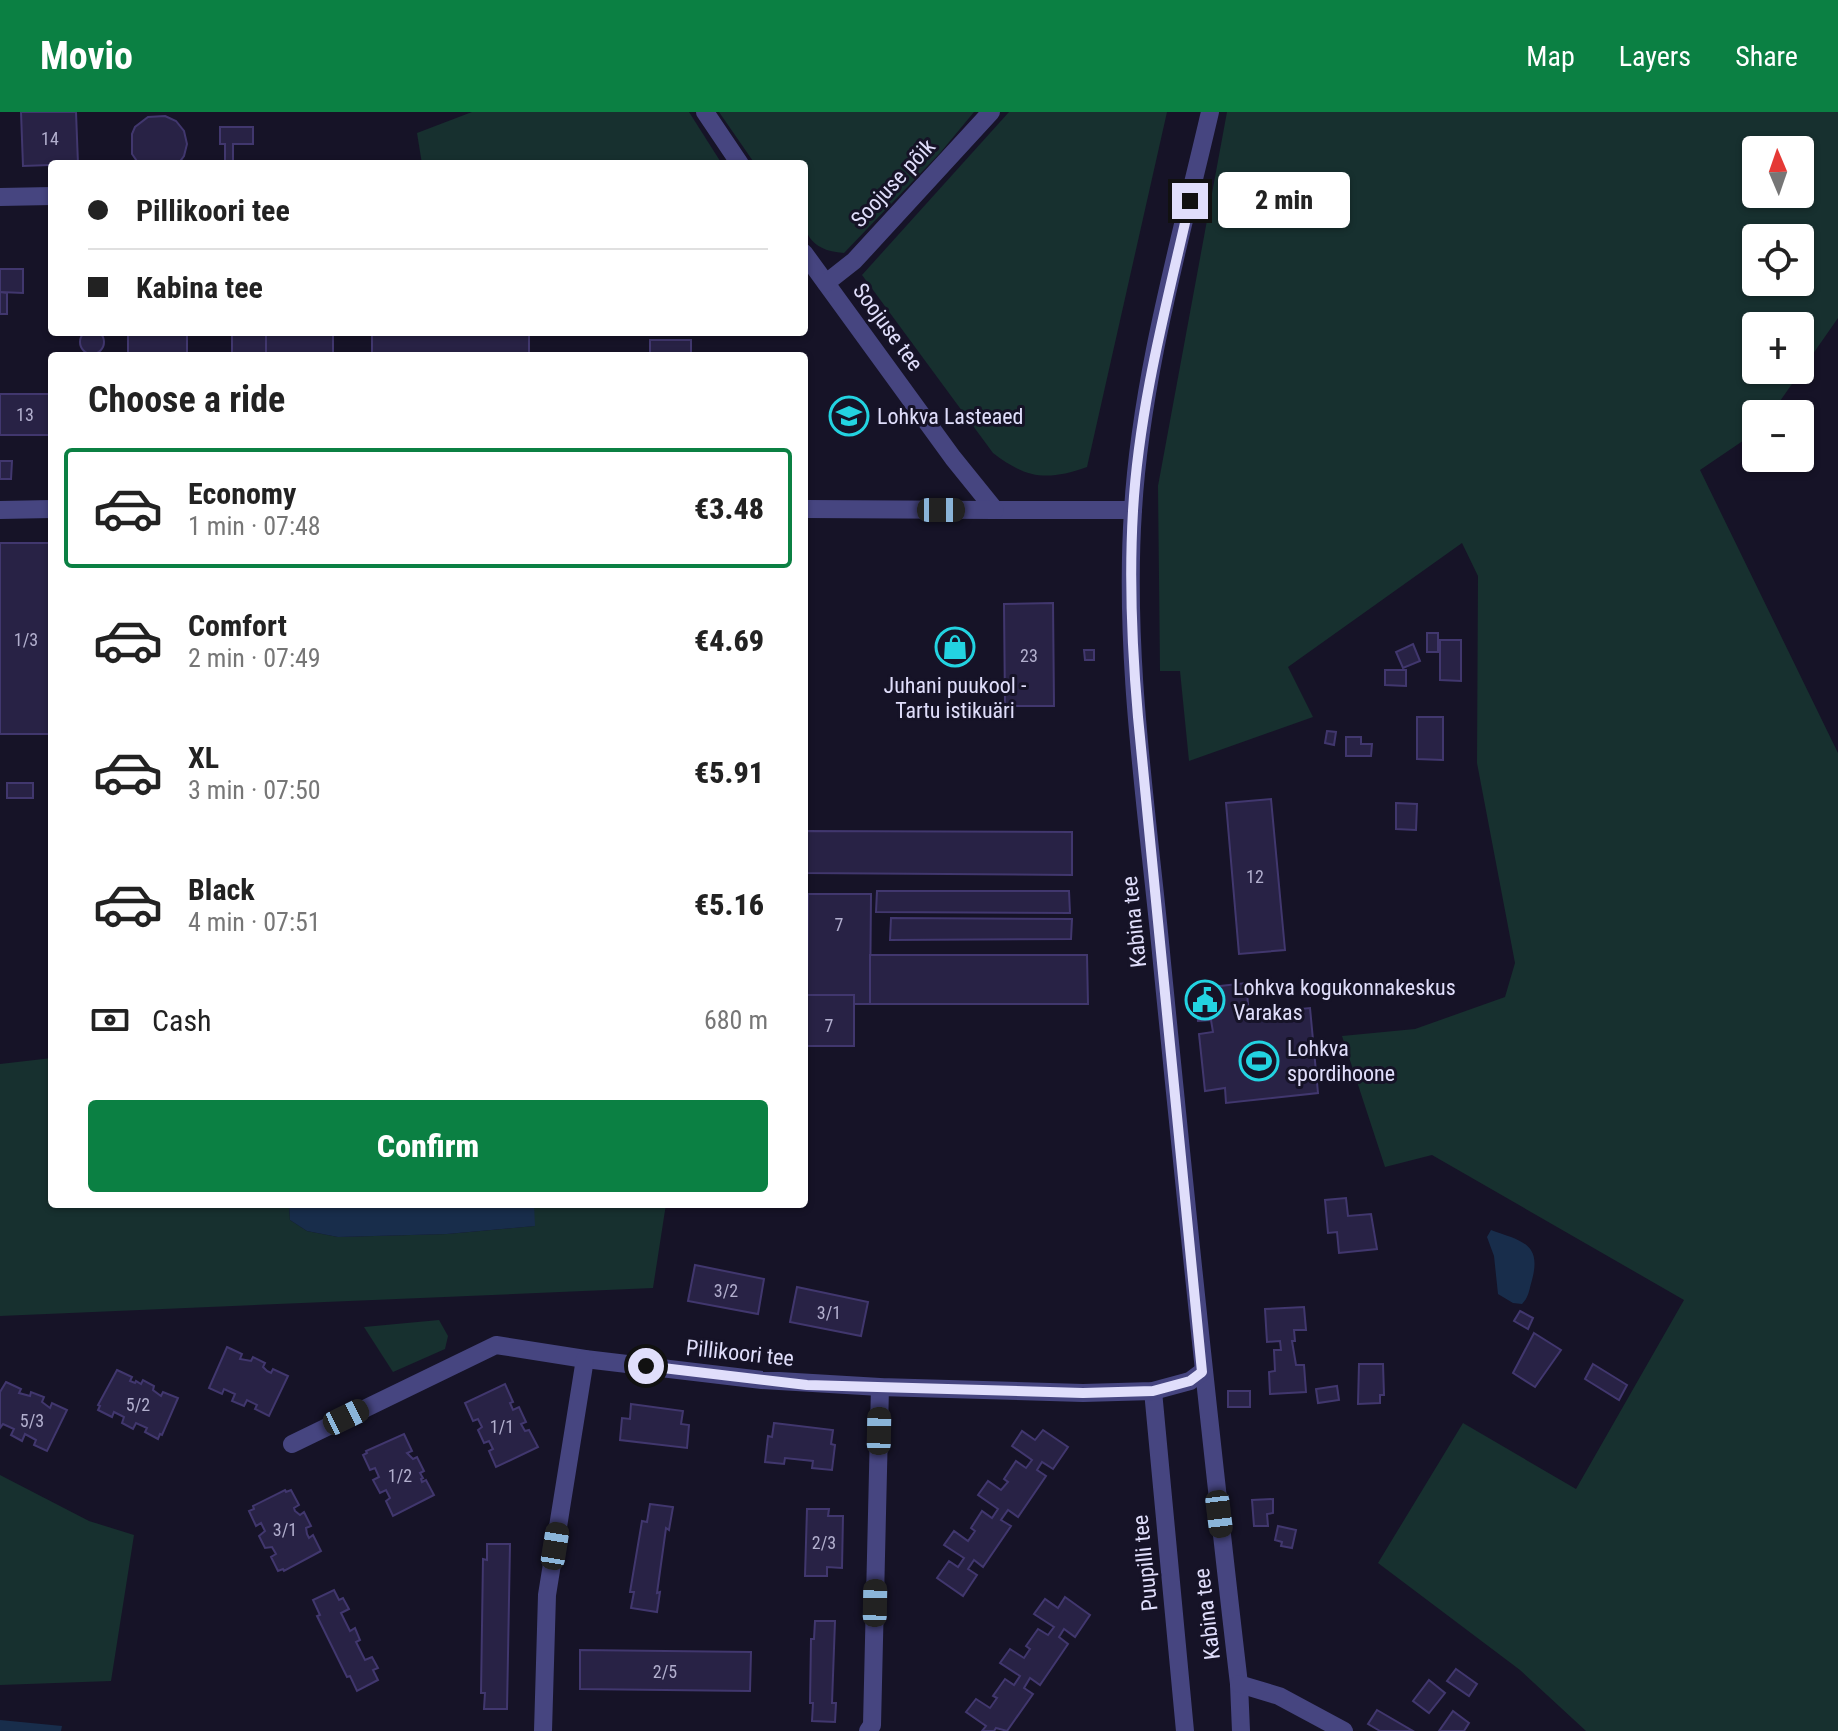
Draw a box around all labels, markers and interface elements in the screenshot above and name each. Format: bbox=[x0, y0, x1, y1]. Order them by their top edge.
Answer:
text: Movio bbox=[40, 34, 133, 78]
text: Map bbox=[1526, 40, 1575, 73]
text: Layers bbox=[1619, 40, 1691, 73]
text: Share bbox=[1735, 40, 1798, 73]
house number: 14 bbox=[41, 128, 59, 149]
street label: Soojuse põik bbox=[846, 134, 940, 232]
north arrow bbox=[1742, 136, 1814, 208]
map controls bbox=[1742, 136, 1814, 472]
callout: 2 min bbox=[1218, 173, 1350, 229]
route end bbox=[1172, 183, 1208, 219]
text: 2 min bbox=[1255, 185, 1313, 215]
text: Pillikoori tee bbox=[136, 193, 290, 228]
button: locate bbox=[1742, 224, 1814, 296]
text: Kabina tee bbox=[136, 270, 263, 305]
street label: Soojuse tee bbox=[848, 279, 928, 375]
button: + bbox=[1742, 312, 1814, 384]
text: Choose a ride bbox=[88, 379, 285, 421]
school or university icon: Lohkva Lasteaed bbox=[828, 395, 870, 437]
button: − bbox=[1742, 400, 1814, 472]
house number: 13 bbox=[16, 404, 34, 425]
place label: Lohkva Lasteaed bbox=[877, 404, 1024, 429]
icon: car bbox=[92, 472, 164, 544]
text: Economy bbox=[188, 476, 296, 511]
text: €3.48 bbox=[694, 491, 764, 526]
car bbox=[917, 498, 965, 522]
text: 1 min · 07:48 bbox=[188, 511, 321, 541]
icon: car bbox=[92, 604, 164, 676]
text: Comfort bbox=[188, 608, 287, 643]
text: €4.69 bbox=[694, 623, 764, 658]
shop icon: Juhani puukool - Tartu istikuäri bbox=[934, 626, 976, 668]
house number: 1/3 bbox=[14, 629, 38, 650]
text: 2 min · 07:49 bbox=[188, 643, 321, 673]
house number: 23 bbox=[1020, 645, 1038, 666]
place label: Juhani puukool - Tartu istikuäri bbox=[884, 673, 1026, 723]
icon: car bbox=[92, 736, 164, 808]
text: XL bbox=[188, 740, 219, 775]
text: €5.91 bbox=[694, 755, 764, 790]
text: 3 min · 07:50 bbox=[188, 775, 321, 805]
house number: 12 bbox=[1246, 866, 1264, 887]
icon: car bbox=[92, 868, 164, 940]
text: Black bbox=[188, 872, 255, 907]
street label: Kabina tee bbox=[1117, 875, 1151, 969]
text: €5.16 bbox=[694, 887, 764, 922]
text: 4 min · 07:51 bbox=[188, 907, 321, 937]
house number: 7 bbox=[835, 914, 844, 935]
place label: Lohkva kogukonnakeskus Varakas bbox=[1233, 975, 1456, 1025]
public building icon: Lohkva kogukonnakeskus Varakas bbox=[1184, 979, 1226, 1021]
icon: cash bbox=[88, 998, 132, 1042]
text: Cash bbox=[152, 1003, 212, 1038]
text: 680 m bbox=[704, 1005, 768, 1035]
house number: 7 bbox=[825, 1015, 834, 1036]
place label: Lohkva spordihoone bbox=[1287, 1036, 1395, 1086]
sports icon: Lohkva spordihoone bbox=[1238, 1040, 1280, 1082]
button: Confirm bbox=[88, 1100, 768, 1192]
house number: 3/2 bbox=[714, 1280, 738, 1301]
house number: 3/1 bbox=[817, 1302, 841, 1323]
street label: Pillikoori tee bbox=[685, 1335, 795, 1371]
route start bbox=[628, 1348, 664, 1384]
house number: 5/2 bbox=[126, 1394, 150, 1415]
car bbox=[319, 1396, 373, 1438]
car bbox=[867, 1407, 891, 1455]
house number: 5/3 bbox=[20, 1410, 44, 1431]
house number: 1/1 bbox=[490, 1416, 514, 1437]
house number: 1/2 bbox=[388, 1465, 412, 1486]
car bbox=[1204, 1489, 1234, 1539]
street label: Puupilli tee bbox=[1128, 1514, 1162, 1612]
house number: 3/1 bbox=[273, 1519, 297, 1540]
car bbox=[539, 1520, 571, 1572]
house number: 2/3 bbox=[812, 1532, 836, 1553]
street label: Kabina tee bbox=[1189, 1567, 1225, 1661]
car bbox=[863, 1579, 887, 1627]
house number: 2/5 bbox=[653, 1661, 677, 1682]

